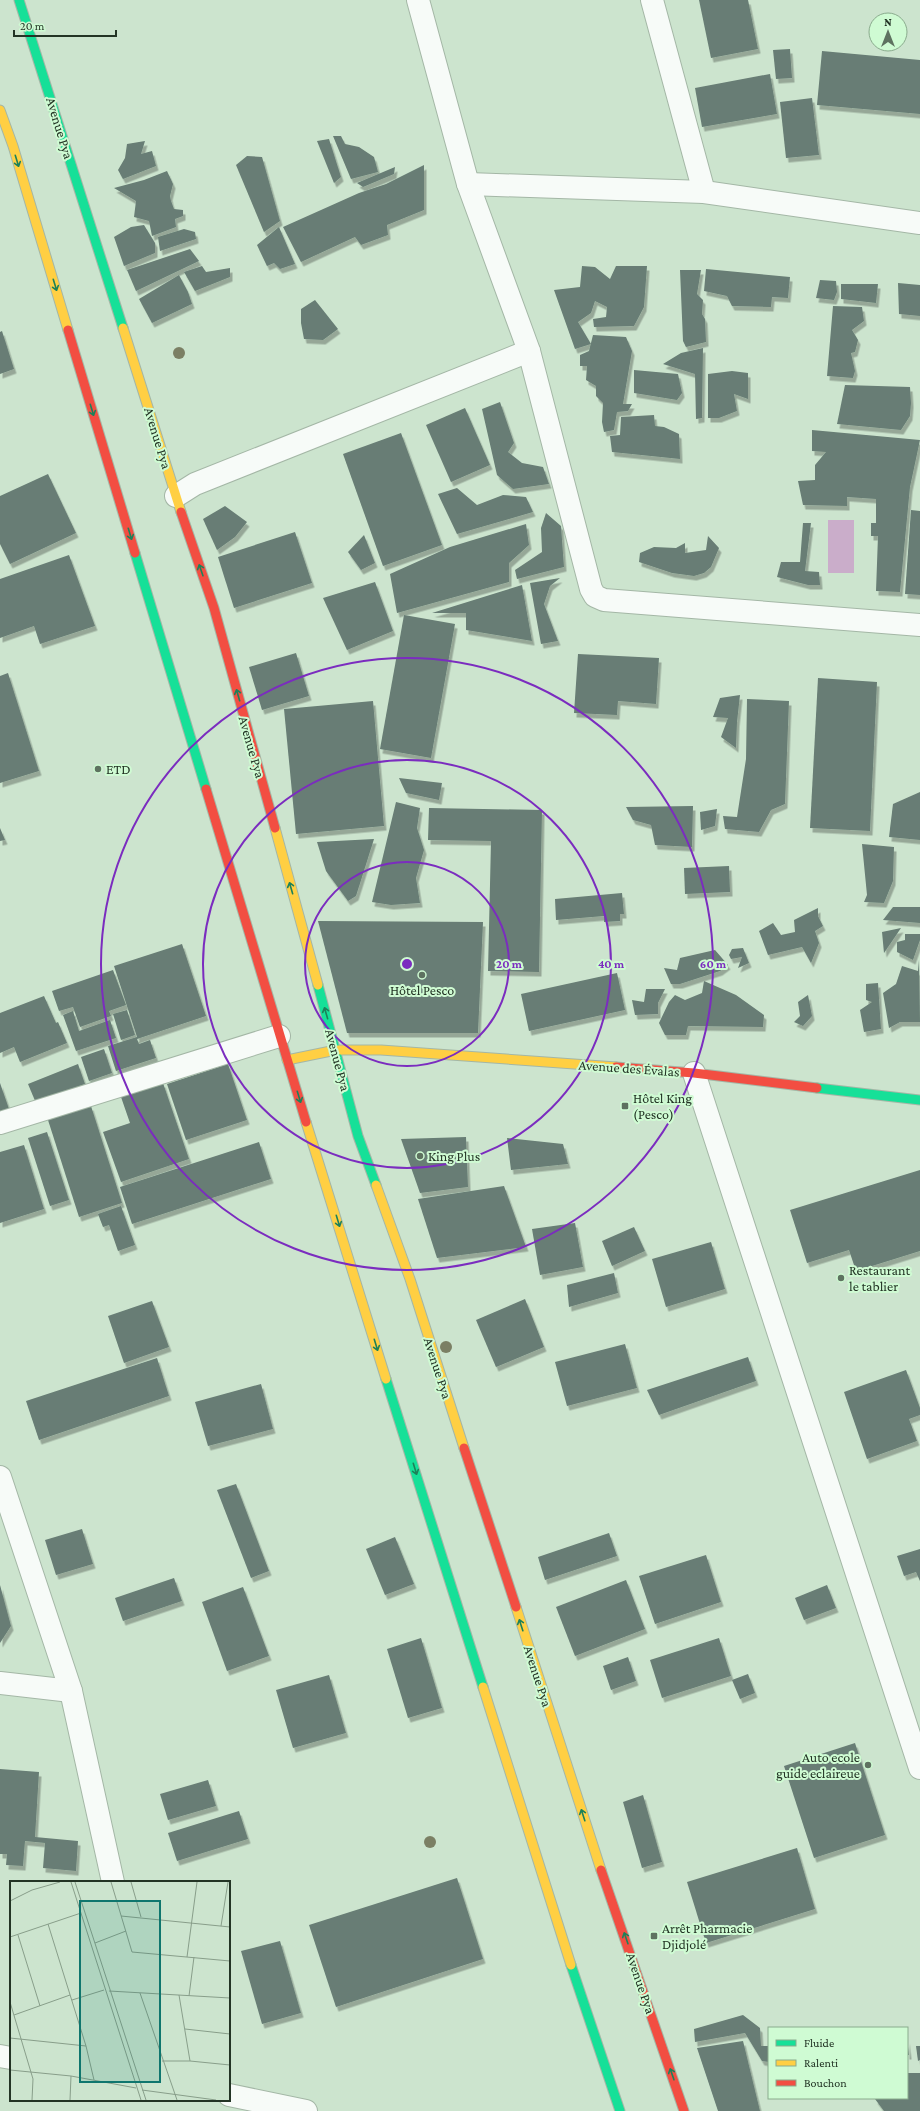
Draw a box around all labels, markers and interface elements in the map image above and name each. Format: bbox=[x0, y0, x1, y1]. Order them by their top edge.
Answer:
scale bar bbox=[14, 12, 116, 38]
north arrow bbox=[868, 12, 908, 52]
text: N bbox=[884, 16, 892, 28]
text: 20 m bbox=[20, 19, 45, 33]
street label: Avenue Pya bbox=[43, 95, 77, 161]
one-way arrow bbox=[14, 154, 21, 167]
one-way arrow bbox=[52, 278, 59, 291]
one-way arrow bbox=[89, 403, 96, 416]
street label: Avenue Pya bbox=[141, 405, 175, 471]
one-way arrow bbox=[127, 527, 134, 540]
one-way arrow bbox=[197, 564, 204, 577]
one-way arrow bbox=[234, 689, 241, 702]
street label: Avenue Pya bbox=[236, 714, 269, 780]
place label: ETD bbox=[106, 761, 131, 777]
marker: ETD bbox=[93, 764, 103, 774]
one-way arrow bbox=[287, 881, 294, 894]
centre of rings bbox=[400, 957, 414, 971]
text: 20 m bbox=[496, 957, 523, 971]
text: 40 m bbox=[598, 957, 625, 971]
text: 60 m bbox=[700, 957, 727, 971]
marker: Hôtel Pesco bbox=[417, 970, 427, 980]
place label: Hôtel Pesco bbox=[390, 982, 454, 998]
one-way arrow bbox=[322, 1007, 329, 1020]
street label: Avenue Pya bbox=[322, 1027, 354, 1093]
street label: Avenue des Évalas bbox=[578, 1056, 680, 1080]
place label: Hôtel King (Pesco) bbox=[633, 1090, 692, 1123]
one-way arrow bbox=[296, 1091, 303, 1104]
marker: Hôtel King (Pesco) bbox=[620, 1101, 630, 1111]
place label: King Plus bbox=[428, 1148, 480, 1164]
marker: King Plus bbox=[415, 1151, 425, 1161]
one-way arrow bbox=[335, 1215, 342, 1228]
place label: Restaurant le tablier bbox=[849, 1262, 910, 1294]
marker: Restaurant le tablier bbox=[836, 1273, 846, 1283]
street label: Avenue Pya bbox=[421, 1335, 456, 1401]
one-way arrow bbox=[373, 1339, 380, 1352]
one-way arrow bbox=[412, 1463, 419, 1476]
one-way arrow bbox=[517, 1619, 525, 1631]
street label: Avenue Pya bbox=[521, 1643, 556, 1709]
place label: Auto ecole guide eclaireue bbox=[776, 1749, 860, 1781]
marker: Auto ecole guide eclaireue bbox=[863, 1760, 873, 1770]
one-way arrow bbox=[579, 1809, 586, 1822]
inset map bbox=[10, 1881, 230, 2101]
place label: Arrêt Pharmacie Djidjolé bbox=[662, 1920, 752, 1953]
marker: Arrêt Pharmacie Djidjolé bbox=[649, 1931, 659, 1941]
one-way arrow bbox=[621, 1932, 629, 1944]
street label: Avenue Pya bbox=[623, 1950, 659, 2016]
legend bbox=[768, 2027, 908, 2099]
text: Fluide bbox=[804, 2036, 834, 2050]
text: Ralenti bbox=[804, 2056, 838, 2070]
one-way arrow bbox=[667, 2068, 675, 2080]
text: Bouchon bbox=[804, 2076, 847, 2090]

